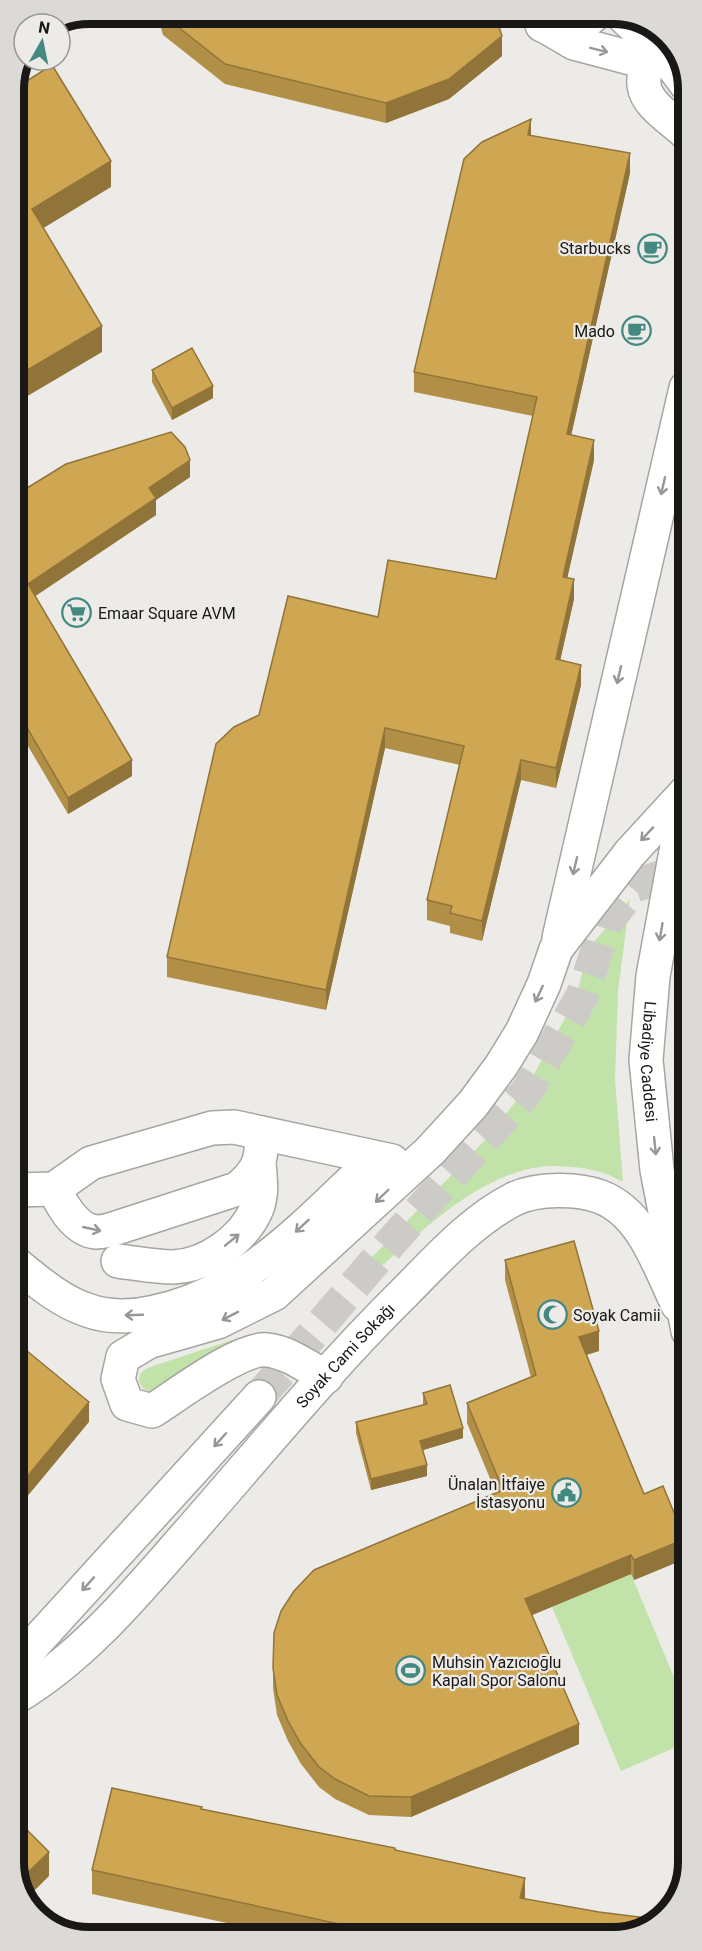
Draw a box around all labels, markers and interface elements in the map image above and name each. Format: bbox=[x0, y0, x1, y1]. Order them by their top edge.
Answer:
north arrow bbox=[12, 12, 72, 72]
text: N bbox=[37, 17, 51, 38]
one-way arrow bbox=[589, 44, 608, 56]
cafe icon: Starbucks bbox=[636, 232, 668, 264]
place label: Starbucks bbox=[560, 239, 631, 258]
cafe icon: Mado bbox=[620, 315, 652, 347]
place label: Mado bbox=[574, 322, 615, 341]
one-way arrow bbox=[657, 476, 669, 495]
supermarket icon: Emaar Square AVM bbox=[61, 597, 93, 629]
place label: Emaar Square AVM bbox=[98, 604, 236, 623]
one-way arrow bbox=[612, 666, 624, 685]
one-way arrow bbox=[640, 826, 654, 841]
one-way arrow bbox=[569, 855, 580, 875]
one-way arrow bbox=[655, 922, 666, 941]
one-way arrow bbox=[533, 985, 545, 1003]
street label: Libadiye Caddesi bbox=[636, 1001, 661, 1123]
one-way arrow bbox=[650, 1136, 661, 1156]
one-way arrow bbox=[375, 1189, 390, 1203]
one-way arrow bbox=[295, 1219, 310, 1234]
one-way arrow bbox=[82, 1224, 101, 1235]
one-way arrow bbox=[224, 1234, 240, 1247]
street label: Soyak Cami Sokağı bbox=[292, 1299, 399, 1412]
mosque icon: Soyak Camii bbox=[536, 1299, 568, 1331]
place label: Soyak Camii bbox=[573, 1306, 661, 1325]
one-way arrow bbox=[124, 1310, 144, 1321]
one-way arrow bbox=[222, 1311, 240, 1322]
one-way arrow bbox=[213, 1432, 227, 1447]
place label: Ünalan İtfaiye İstasyonu bbox=[448, 1475, 545, 1512]
public building icon: Ünalan İtfaiye İstasyonu bbox=[550, 1477, 582, 1509]
one-way arrow bbox=[81, 1576, 95, 1591]
place label: Muhsin Yazıcıoğlu Kapalı Spor Salonu bbox=[432, 1653, 566, 1690]
sports icon: Muhsin Yazıcıoğlu Kapalı Spor Salonu bbox=[395, 1655, 427, 1687]

